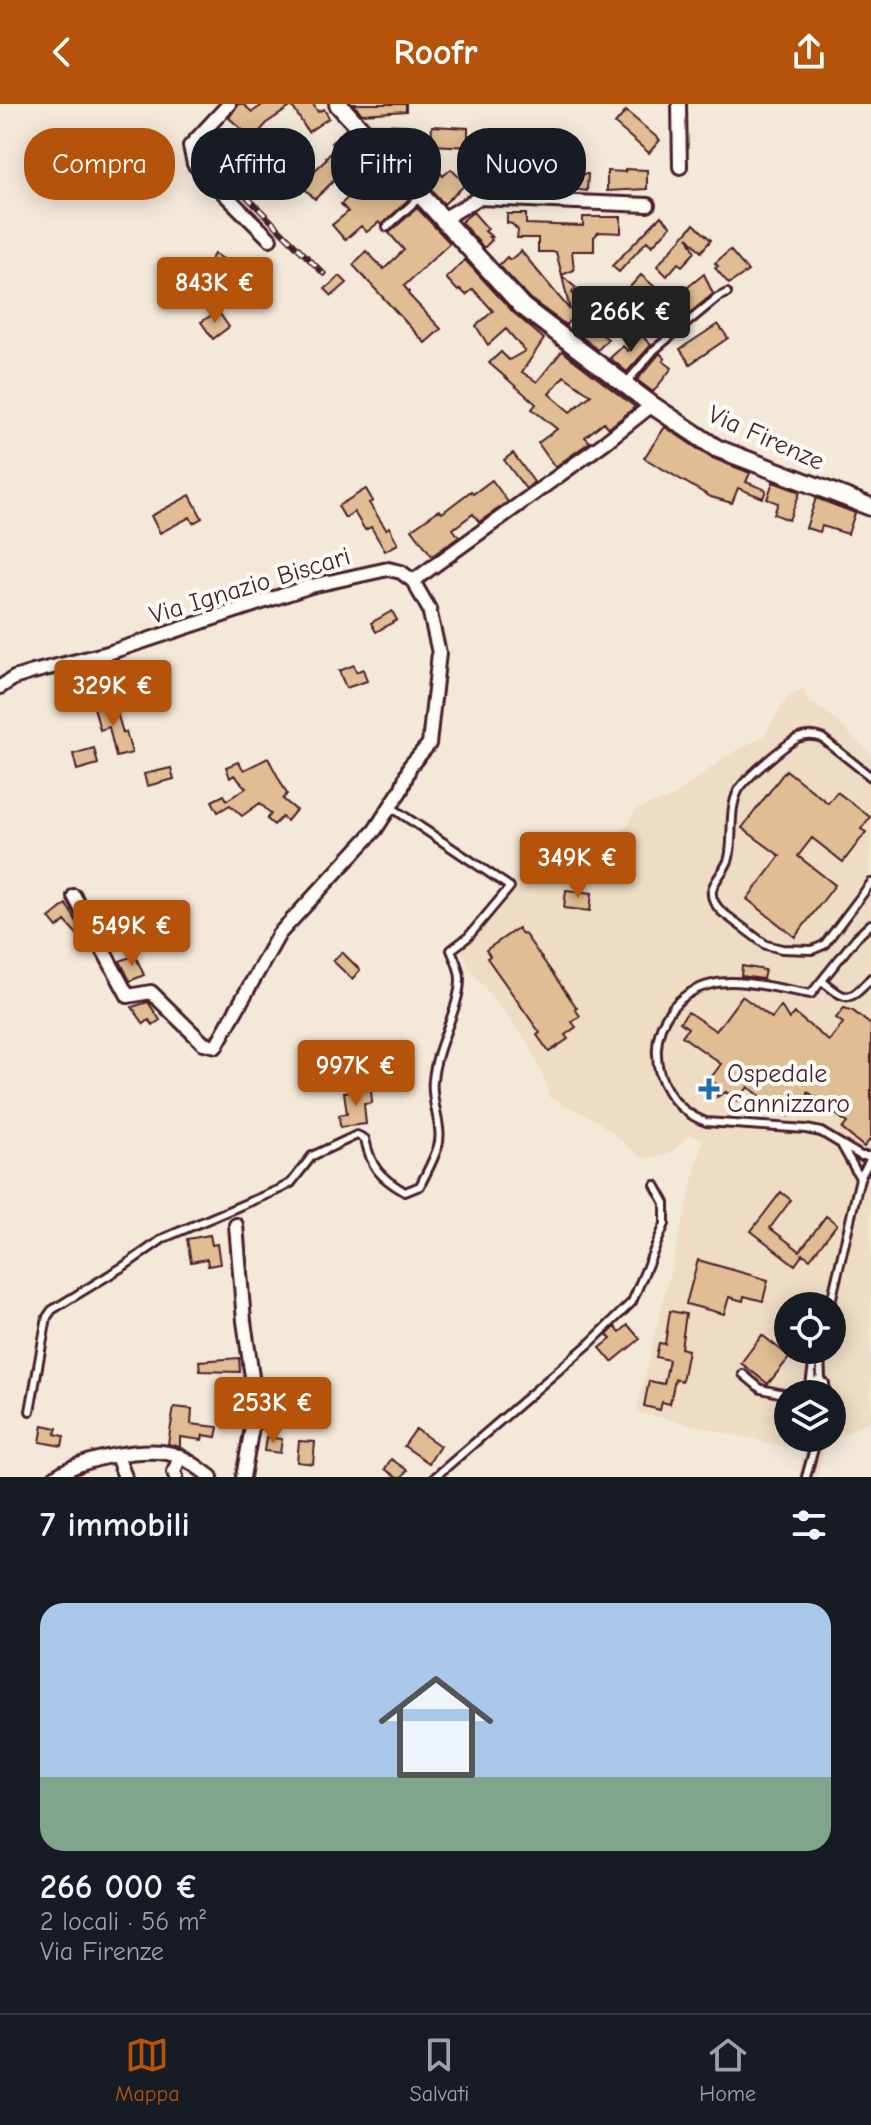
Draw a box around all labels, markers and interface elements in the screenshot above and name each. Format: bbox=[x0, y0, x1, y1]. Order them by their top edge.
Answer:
icon: back bbox=[40, 30, 84, 74]
icon: share bbox=[787, 30, 831, 74]
text: Roofr bbox=[393, 32, 478, 73]
chip: Compra bbox=[24, 128, 175, 200]
chip: Affitta bbox=[191, 128, 315, 200]
chip: Filtri bbox=[331, 128, 441, 200]
chip: Nuovo bbox=[457, 128, 586, 200]
pin: 843K € bbox=[150, 257, 280, 325]
text: 843K € bbox=[175, 268, 255, 298]
pin: 266K € bbox=[566, 286, 696, 354]
text: 266K € bbox=[590, 297, 672, 327]
street label: Via Firenze bbox=[703, 399, 829, 477]
street label: Via Ignazio Biscari bbox=[146, 541, 354, 631]
pin: 329K € bbox=[48, 660, 178, 728]
text: 329K € bbox=[72, 671, 154, 701]
pin: 349K € bbox=[513, 832, 643, 900]
text: 349K € bbox=[538, 843, 618, 873]
pin: 549K € bbox=[67, 900, 197, 968]
text: 549K € bbox=[91, 911, 173, 941]
pin: 997K € bbox=[291, 1040, 421, 1108]
text: 997K € bbox=[316, 1051, 396, 1081]
place label: Ospedale Cannizzaro bbox=[727, 1059, 850, 1119]
marker: Ospedale Cannizzaro bbox=[698, 1078, 720, 1100]
map controls bbox=[774, 1292, 846, 1452]
button: locate bbox=[774, 1292, 846, 1364]
pin: 253K € bbox=[208, 1377, 338, 1445]
button: layers bbox=[774, 1380, 846, 1452]
text: 253K € bbox=[232, 1388, 314, 1418]
icon: filters bbox=[787, 1503, 831, 1547]
text: 7 immobili bbox=[40, 1505, 190, 1545]
icon: home bbox=[364, 1655, 508, 1799]
text: 266 000 € bbox=[40, 1867, 198, 1907]
text: 2 locali · 56 m² bbox=[40, 1907, 206, 1937]
text: Via Firenze bbox=[40, 1937, 164, 1967]
tab: Mappa bbox=[115, 2033, 180, 2107]
tab: Salvati bbox=[410, 2033, 469, 2107]
tab: Home bbox=[699, 2033, 756, 2107]

